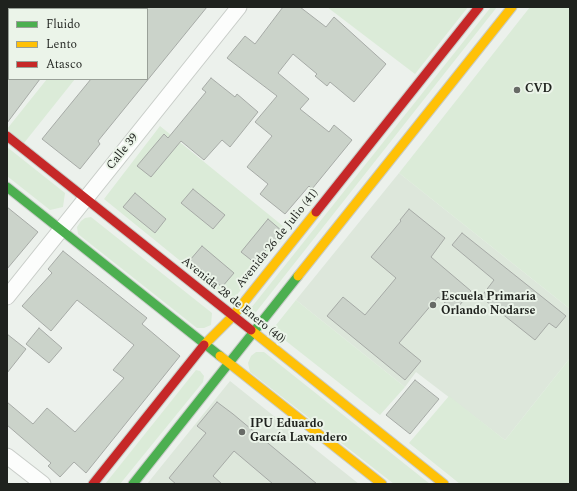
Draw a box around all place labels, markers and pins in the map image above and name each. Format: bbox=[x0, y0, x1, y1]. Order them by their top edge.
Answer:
place label: CVD bbox=[525, 83, 552, 97]
marker: CVD bbox=[512, 85, 522, 95]
place label: Escuela Primaria Orlando Nodarse bbox=[441, 291, 536, 319]
marker: Escuela Primaria Orlando Nodarse bbox=[428, 300, 438, 310]
place label: IPU Eduardo García Lavandero bbox=[250, 418, 347, 446]
marker: IPU Eduardo García Lavandero bbox=[237, 427, 247, 437]

